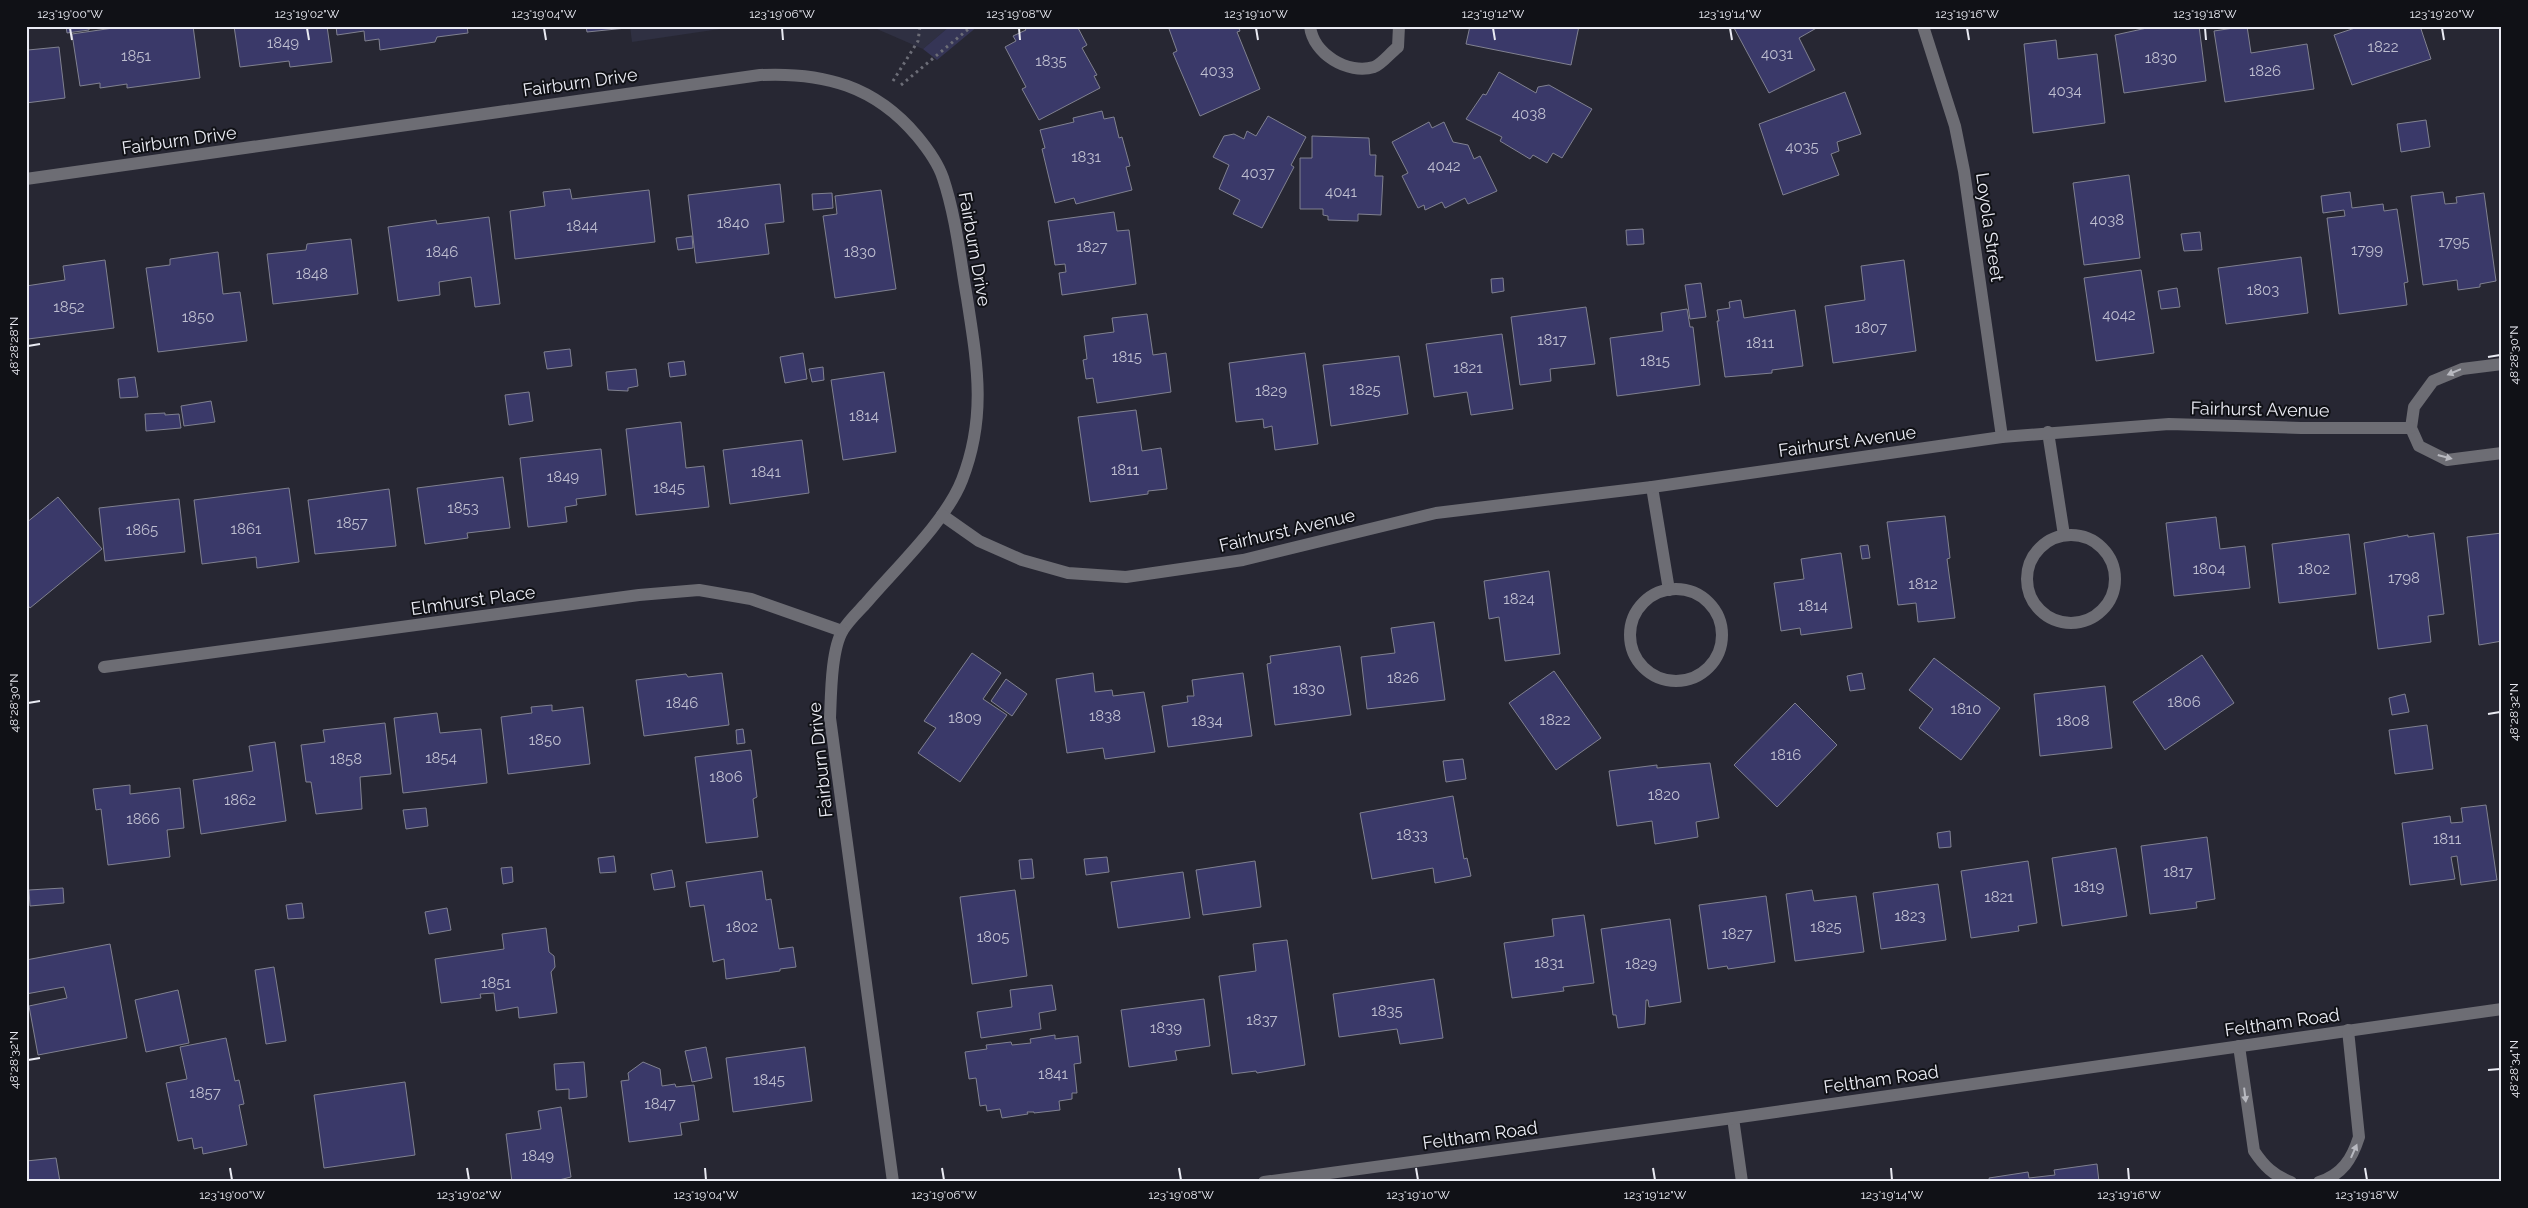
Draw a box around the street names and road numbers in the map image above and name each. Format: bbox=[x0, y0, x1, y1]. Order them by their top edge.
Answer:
street label: Fairburn Drive bbox=[521, 63, 639, 100]
street label: Fairburn Drive bbox=[120, 121, 238, 158]
street label: Loyola Street bbox=[1972, 171, 2008, 283]
street label: Fairburn Drive bbox=[955, 190, 995, 308]
street label: Fairhurst Avenue bbox=[2190, 397, 2330, 421]
street label: Fairhurst Avenue bbox=[1777, 421, 1918, 461]
street label: Fairhurst Avenue bbox=[1217, 504, 1357, 556]
street label: Elmhurst Place bbox=[409, 581, 537, 619]
street label: Fairburn Drive bbox=[803, 701, 836, 819]
street label: Feltham Road bbox=[2223, 1004, 2341, 1040]
street label: Feltham Road bbox=[1822, 1061, 1940, 1097]
street label: Feltham Road bbox=[1421, 1117, 1539, 1153]

